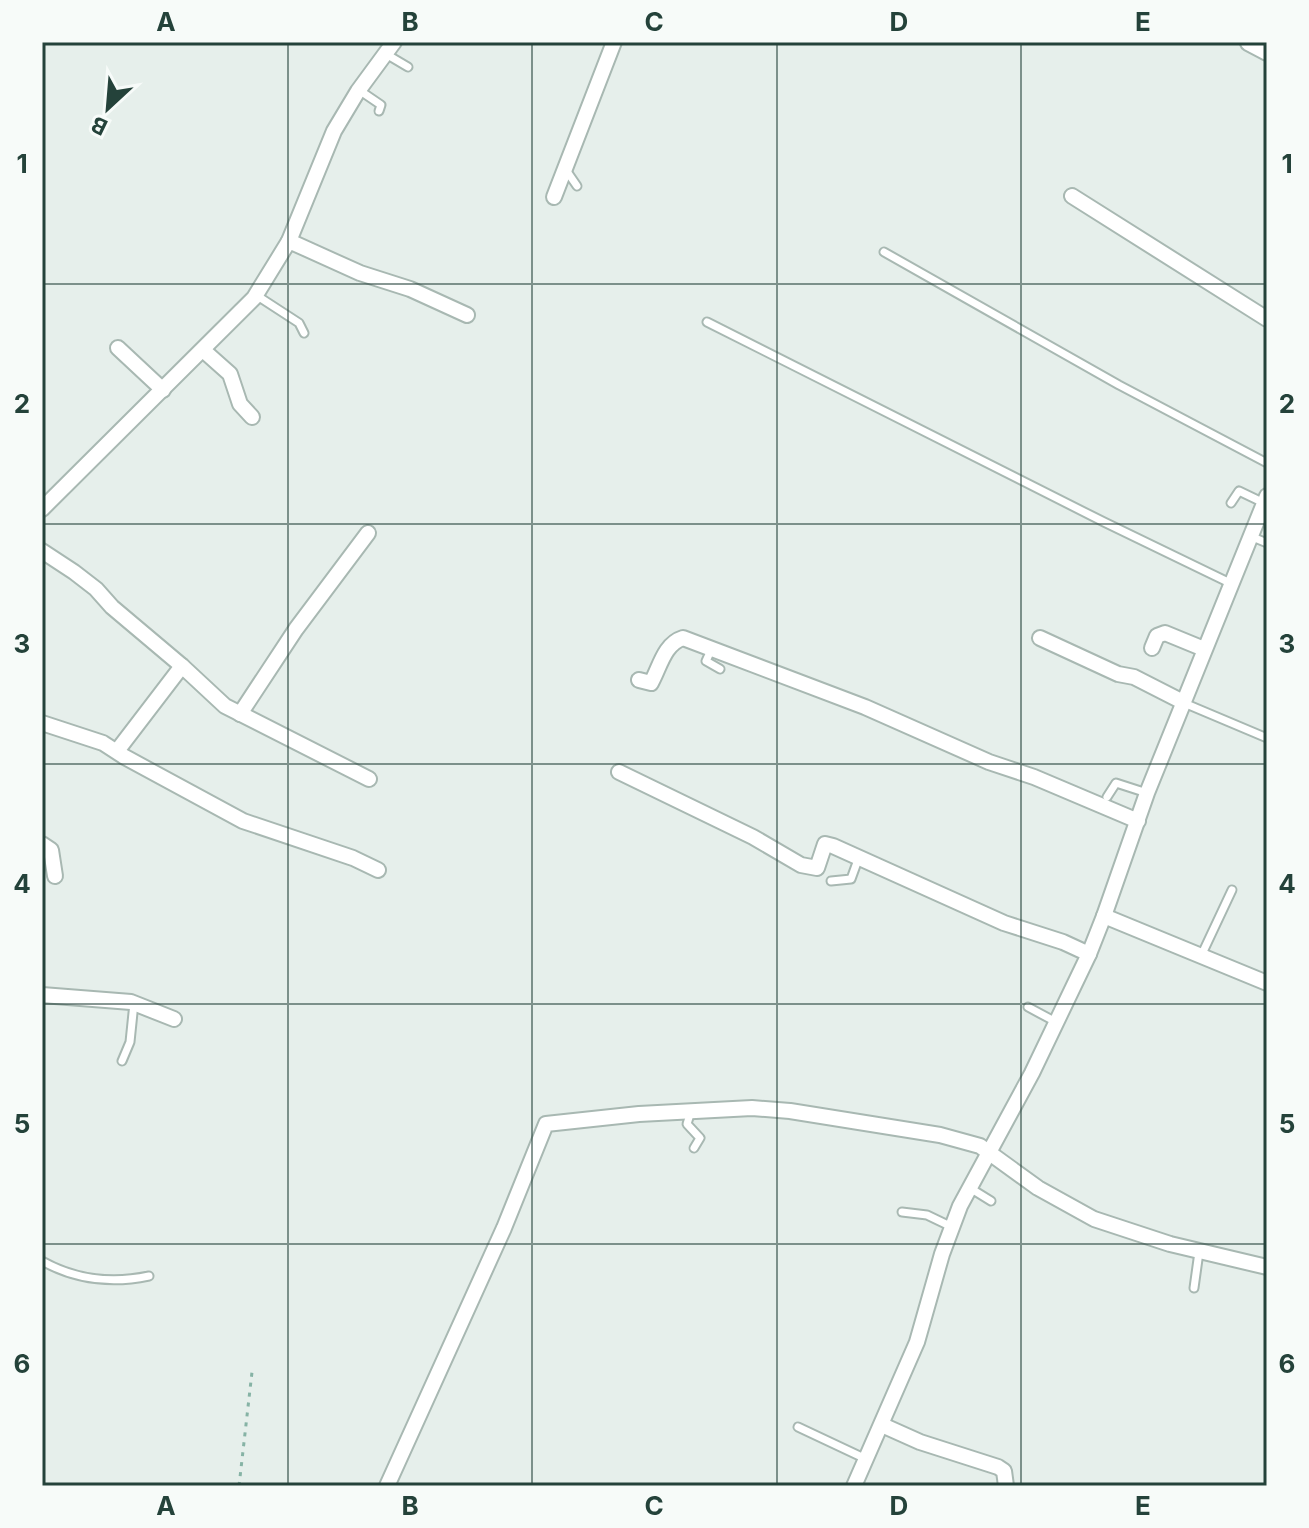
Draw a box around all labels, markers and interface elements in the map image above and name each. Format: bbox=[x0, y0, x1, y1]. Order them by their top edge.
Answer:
text: A bbox=[156, 6, 176, 37]
text: B bbox=[401, 6, 419, 37]
text: C bbox=[644, 6, 664, 37]
text: D bbox=[890, 6, 908, 37]
text: E bbox=[1135, 6, 1151, 37]
north arrow bbox=[68, 68, 148, 148]
text: B bbox=[87, 111, 111, 141]
text: 1 bbox=[16, 148, 28, 179]
text: 1 bbox=[1281, 148, 1293, 179]
text: 2 bbox=[14, 388, 30, 419]
text: 2 bbox=[1279, 388, 1295, 419]
text: 3 bbox=[14, 628, 30, 659]
text: 3 bbox=[1279, 628, 1295, 659]
text: 4 bbox=[13, 868, 31, 899]
text: 4 bbox=[1278, 868, 1296, 899]
text: 5 bbox=[14, 1108, 30, 1139]
text: 5 bbox=[1279, 1108, 1295, 1139]
text: 6 bbox=[14, 1348, 30, 1379]
text: 6 bbox=[1279, 1348, 1295, 1379]
text: A bbox=[156, 1490, 176, 1521]
text: B bbox=[401, 1490, 419, 1521]
text: C bbox=[644, 1490, 664, 1521]
text: D bbox=[890, 1490, 908, 1521]
text: E bbox=[1135, 1490, 1151, 1521]

